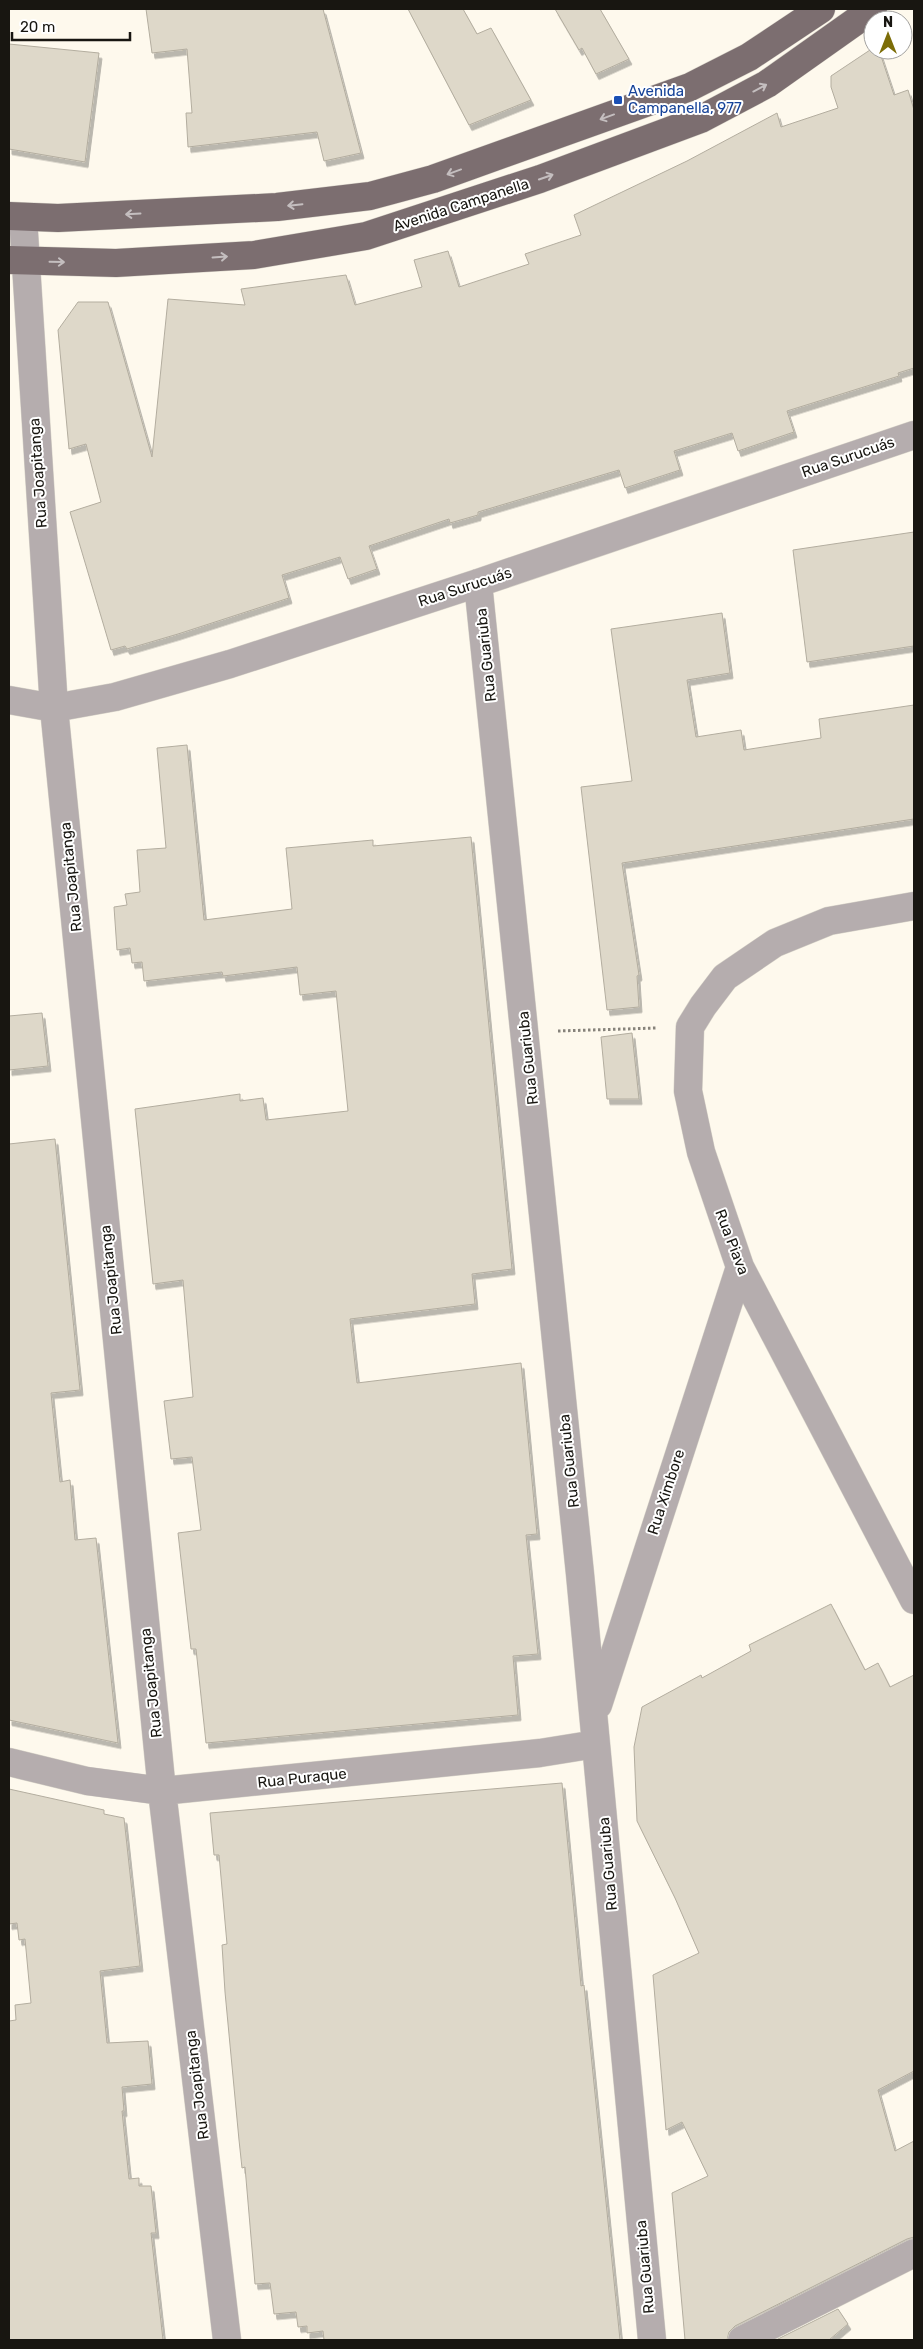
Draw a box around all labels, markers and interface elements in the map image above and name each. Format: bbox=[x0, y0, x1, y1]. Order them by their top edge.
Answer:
scale bar bbox=[12, 10, 130, 42]
north arrow bbox=[863, 10, 913, 60]
text: N bbox=[883, 14, 893, 31]
text: 20 m bbox=[20, 18, 55, 36]
place label: Avenida Campanella, 977 bbox=[628, 82, 742, 117]
one-way arrow bbox=[753, 83, 768, 93]
marker: Avenida Campanella, 977 bbox=[612, 94, 624, 106]
one-way arrow bbox=[599, 113, 615, 122]
one-way arrow bbox=[447, 168, 462, 177]
one-way arrow bbox=[538, 171, 554, 181]
street label: Avenida Campanella bbox=[391, 175, 531, 235]
one-way arrow bbox=[288, 200, 304, 210]
one-way arrow bbox=[125, 210, 141, 219]
one-way arrow bbox=[211, 252, 227, 261]
one-way arrow bbox=[49, 257, 65, 267]
street label: Rua Joapitanga bbox=[25, 417, 51, 529]
street label: Rua Surucuás bbox=[799, 433, 897, 481]
street label: Rua Surucuás bbox=[416, 563, 514, 611]
street label: Rua Guariuba bbox=[472, 607, 500, 703]
street label: Rua Joapitanga bbox=[56, 821, 86, 933]
street label: Rua Guariuba bbox=[514, 1010, 542, 1106]
street label: Rua Piava bbox=[711, 1207, 753, 1277]
street label: Rua Joapitanga bbox=[96, 1224, 126, 1336]
street label: Rua Guariuba bbox=[555, 1413, 583, 1509]
street label: Rua Ximbore bbox=[644, 1447, 688, 1537]
street label: Rua Joapitanga bbox=[136, 1627, 166, 1739]
street label: Rua Puraque bbox=[256, 1764, 348, 1792]
street label: Rua Guariuba bbox=[595, 1816, 621, 1912]
street label: Rua Joapitanga bbox=[181, 2029, 213, 2141]
street label: Rua Guariuba bbox=[632, 2219, 658, 2315]

